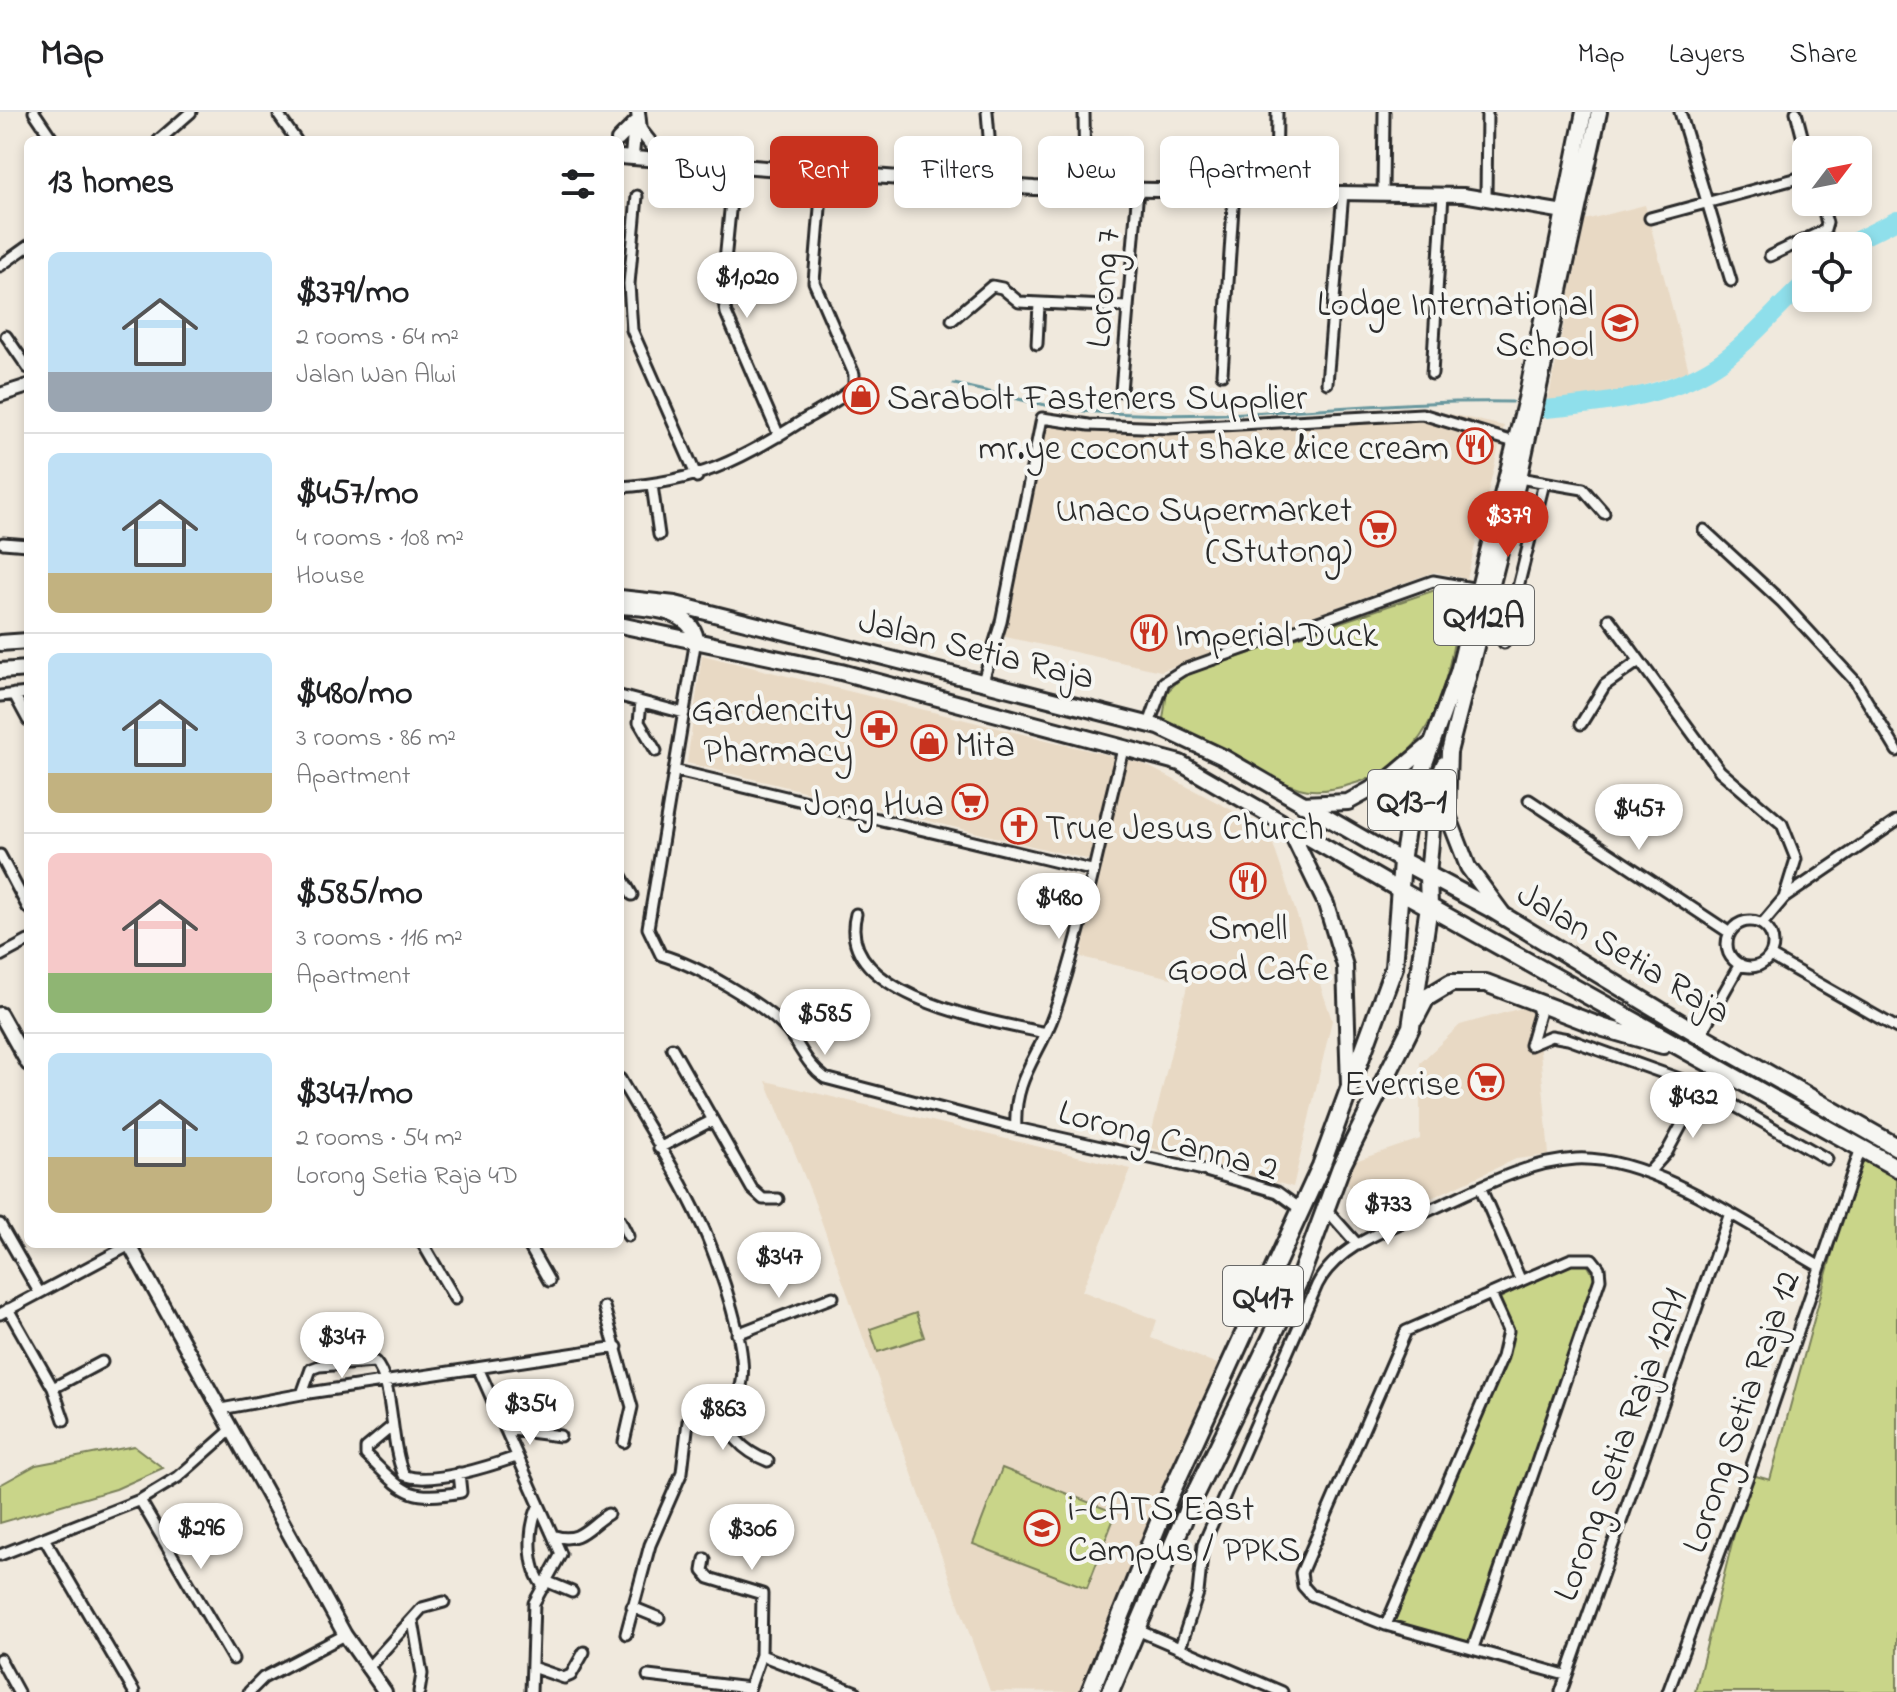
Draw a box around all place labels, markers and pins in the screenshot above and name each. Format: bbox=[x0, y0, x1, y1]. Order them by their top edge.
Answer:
pin: $1,020 bbox=[682, 252, 812, 320]
place label: Lodge International School bbox=[1317, 280, 1594, 374]
school or university icon: Lodge International School bbox=[1601, 304, 1639, 342]
place label: Sarabolt Fasteners Supplier bbox=[887, 374, 1308, 427]
shop icon: Sarabolt Fasteners Supplier bbox=[842, 377, 880, 415]
place label: mr.ye coconut shake &ice cream bbox=[978, 424, 1449, 477]
restaurant icon: mr.ye coconut shake &ice cream bbox=[1456, 427, 1494, 465]
place label: Unaco Supermarket (Stutong) bbox=[1055, 486, 1352, 580]
pin: $379 bbox=[1461, 491, 1555, 559]
supermarket icon: Unaco Supermarket (Stutong) bbox=[1359, 510, 1397, 548]
place label: Imperial Duck bbox=[1175, 611, 1378, 664]
restaurant icon: Imperial Duck bbox=[1130, 614, 1168, 652]
place label: Gardencity Pharmacy bbox=[691, 686, 853, 780]
pharmacy icon: Gardencity Pharmacy bbox=[860, 710, 898, 748]
place label: Mita bbox=[955, 721, 1015, 774]
shop icon: Mita bbox=[910, 724, 948, 762]
place label: Jong Hua bbox=[804, 780, 944, 833]
supermarket icon: Jong Hua bbox=[951, 783, 989, 821]
pin: $457 bbox=[1592, 784, 1686, 852]
place label: True Jesus Church bbox=[1045, 804, 1324, 857]
church icon: True Jesus Church bbox=[1000, 807, 1038, 845]
restaurant icon: Smell Good Cafe bbox=[1229, 862, 1267, 900]
pin: $480 bbox=[1012, 873, 1106, 941]
place label: Smell Good Cafe bbox=[1167, 904, 1330, 998]
pin: $585 bbox=[778, 989, 872, 1057]
place label: Everrise bbox=[1344, 1060, 1461, 1113]
supermarket icon: Everrise bbox=[1467, 1063, 1505, 1101]
pin: $432 bbox=[1646, 1072, 1740, 1140]
pin: $733 bbox=[1341, 1179, 1435, 1247]
pin: $347 bbox=[732, 1232, 826, 1300]
pin: $347 bbox=[295, 1312, 389, 1380]
pin: $354 bbox=[483, 1379, 577, 1447]
pin: $863 bbox=[676, 1384, 770, 1452]
place label: i-CATS East Campus / PPKS bbox=[1068, 1485, 1301, 1579]
pin: $296 bbox=[154, 1503, 248, 1571]
pin: $306 bbox=[705, 1504, 799, 1572]
school or university icon: i-CATS East Campus / PPKS bbox=[1023, 1509, 1061, 1547]

